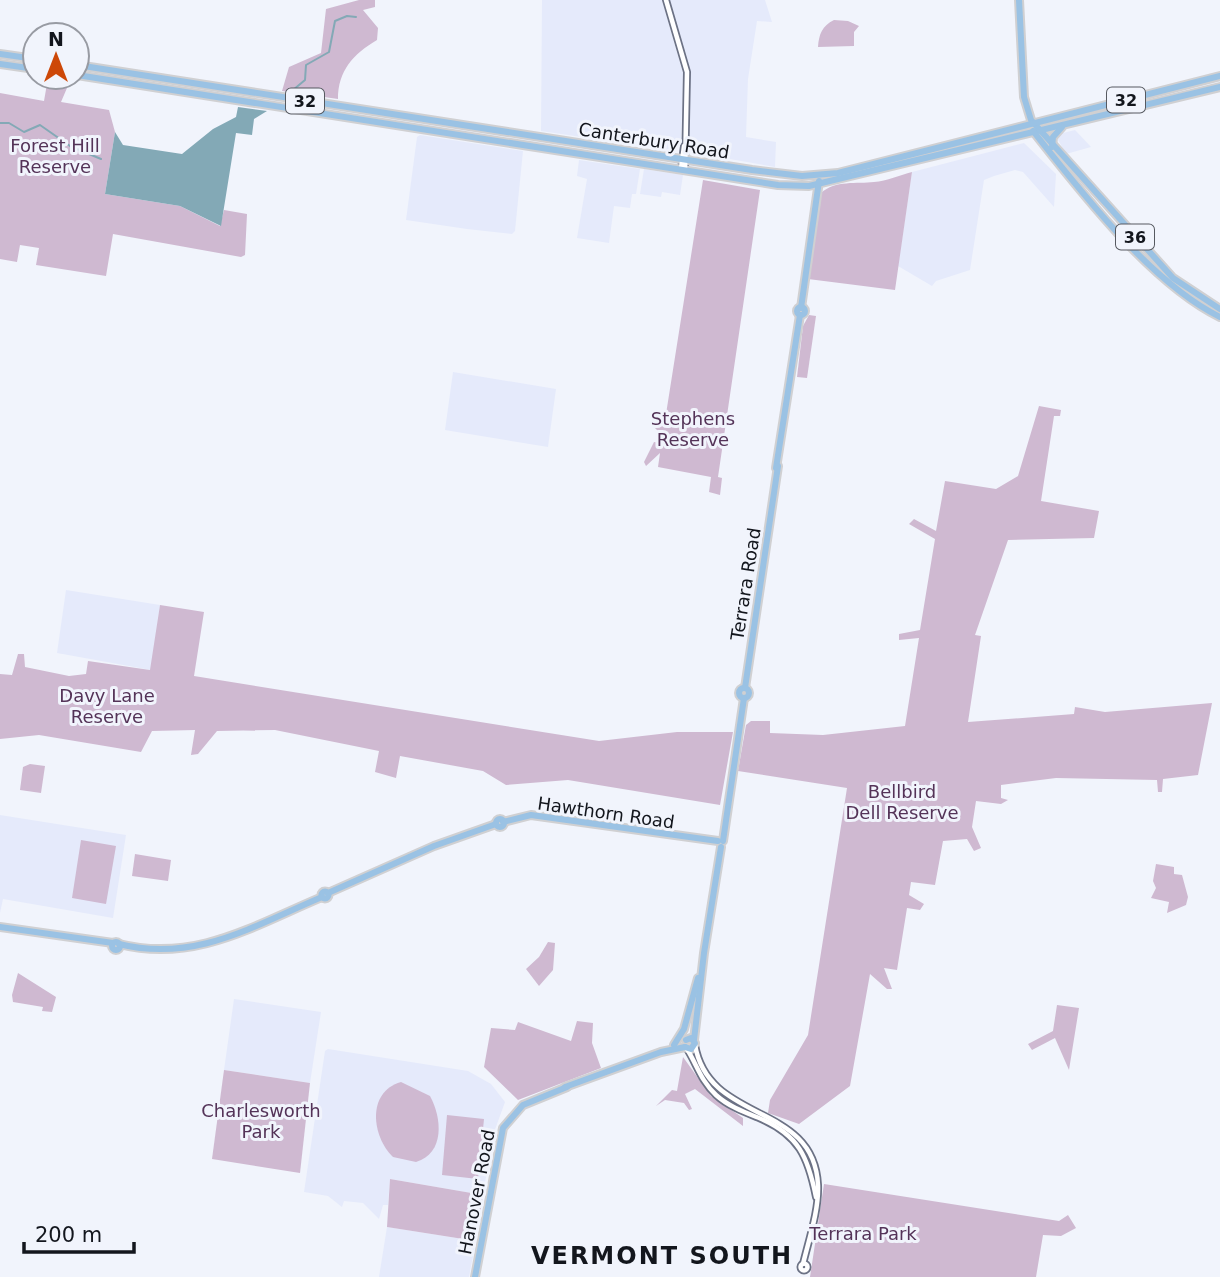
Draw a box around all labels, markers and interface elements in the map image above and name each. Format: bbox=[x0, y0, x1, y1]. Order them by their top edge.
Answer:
north arrow bbox=[21, 21, 91, 91]
text: N bbox=[48, 28, 64, 50]
road number: 32 bbox=[286, 88, 324, 114]
road number: 32 bbox=[1107, 88, 1145, 113]
street label: Canterbury Road bbox=[577, 118, 731, 163]
park label: Forest Hill Reserve bbox=[10, 135, 100, 177]
road number: 36 bbox=[1116, 224, 1154, 249]
park label: Stephens Reserve bbox=[651, 408, 735, 450]
street label: Terrara Road bbox=[726, 526, 765, 643]
park label: Davy Lane Reserve bbox=[59, 685, 155, 727]
park label: Bellbird Dell Reserve bbox=[845, 781, 959, 823]
street label: Hawthorn Road bbox=[536, 792, 676, 833]
park label: Charlesworth Park bbox=[201, 1100, 321, 1142]
street label: Hanover Road bbox=[454, 1128, 499, 1256]
scale bar bbox=[24, 1210, 135, 1254]
text: 200 m bbox=[35, 1223, 102, 1247]
park label: Terrara Park bbox=[808, 1223, 917, 1244]
district label: VERMONT SOUTH bbox=[531, 1242, 793, 1270]

